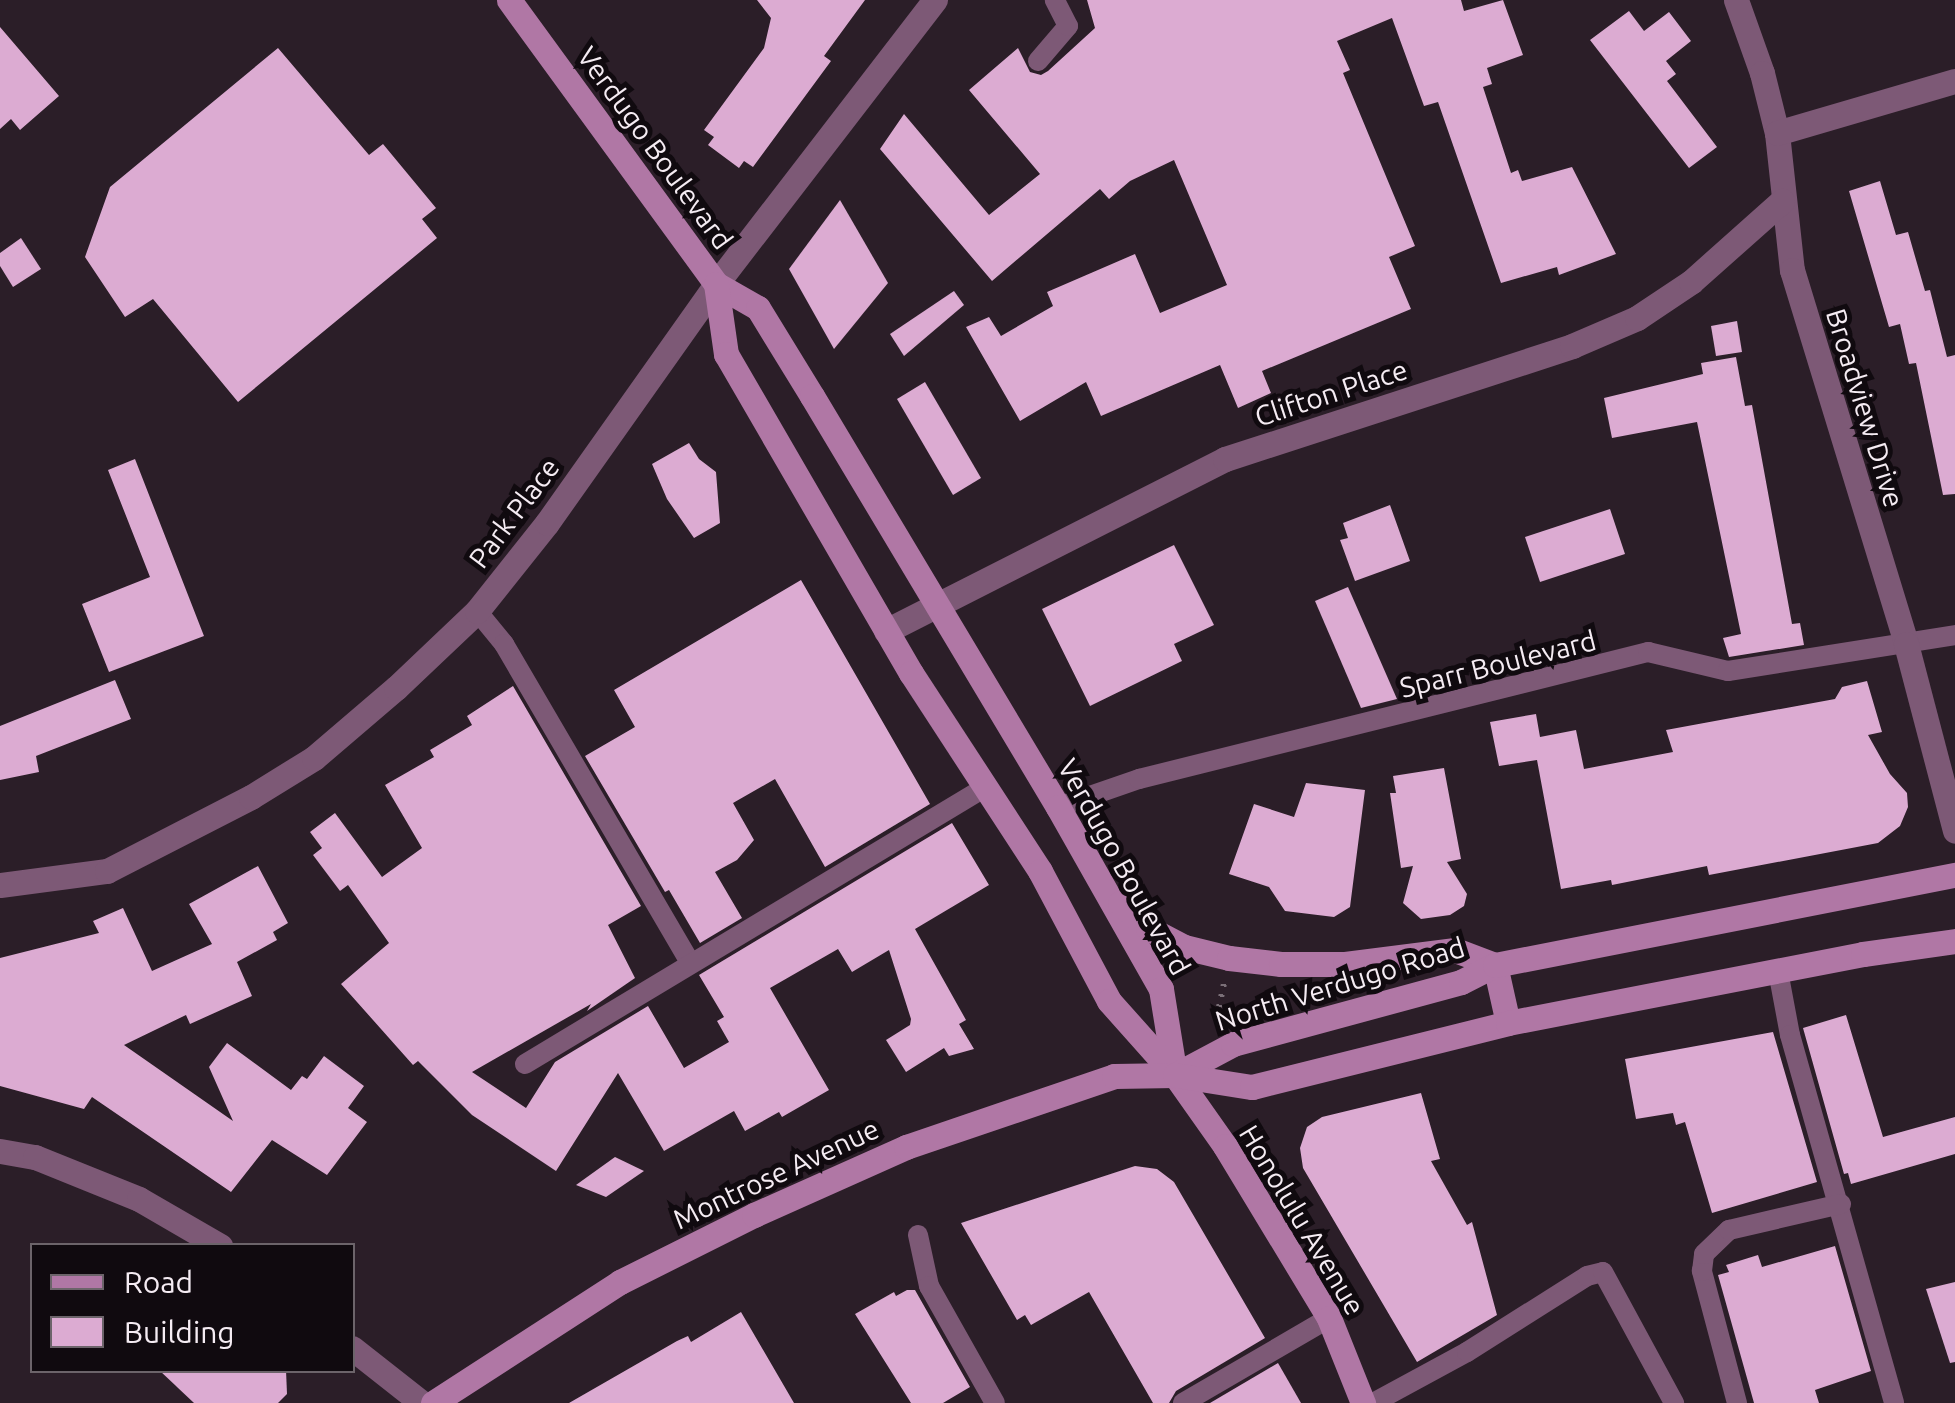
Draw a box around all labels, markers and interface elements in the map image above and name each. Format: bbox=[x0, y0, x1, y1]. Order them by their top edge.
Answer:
street label: Verdugo Boulevard bbox=[570, 40, 740, 256]
street label: Broadview Drive bbox=[1819, 305, 1911, 511]
street label: Clifton Place bbox=[1250, 353, 1412, 433]
street label: Park Place bbox=[462, 451, 566, 575]
street label: Sparr Boulevard bbox=[1396, 623, 1600, 705]
street label: Verdugo Boulevard bbox=[1051, 753, 1197, 981]
street label: North Verdugo Road bbox=[1211, 930, 1469, 1038]
street label: Montrose Avenue bbox=[668, 1112, 884, 1236]
street label: Honolulu Avenue bbox=[1232, 1119, 1372, 1321]
legend bbox=[30, 1243, 355, 1373]
text: Road bbox=[124, 1265, 193, 1299]
text: Building bbox=[124, 1315, 235, 1349]

